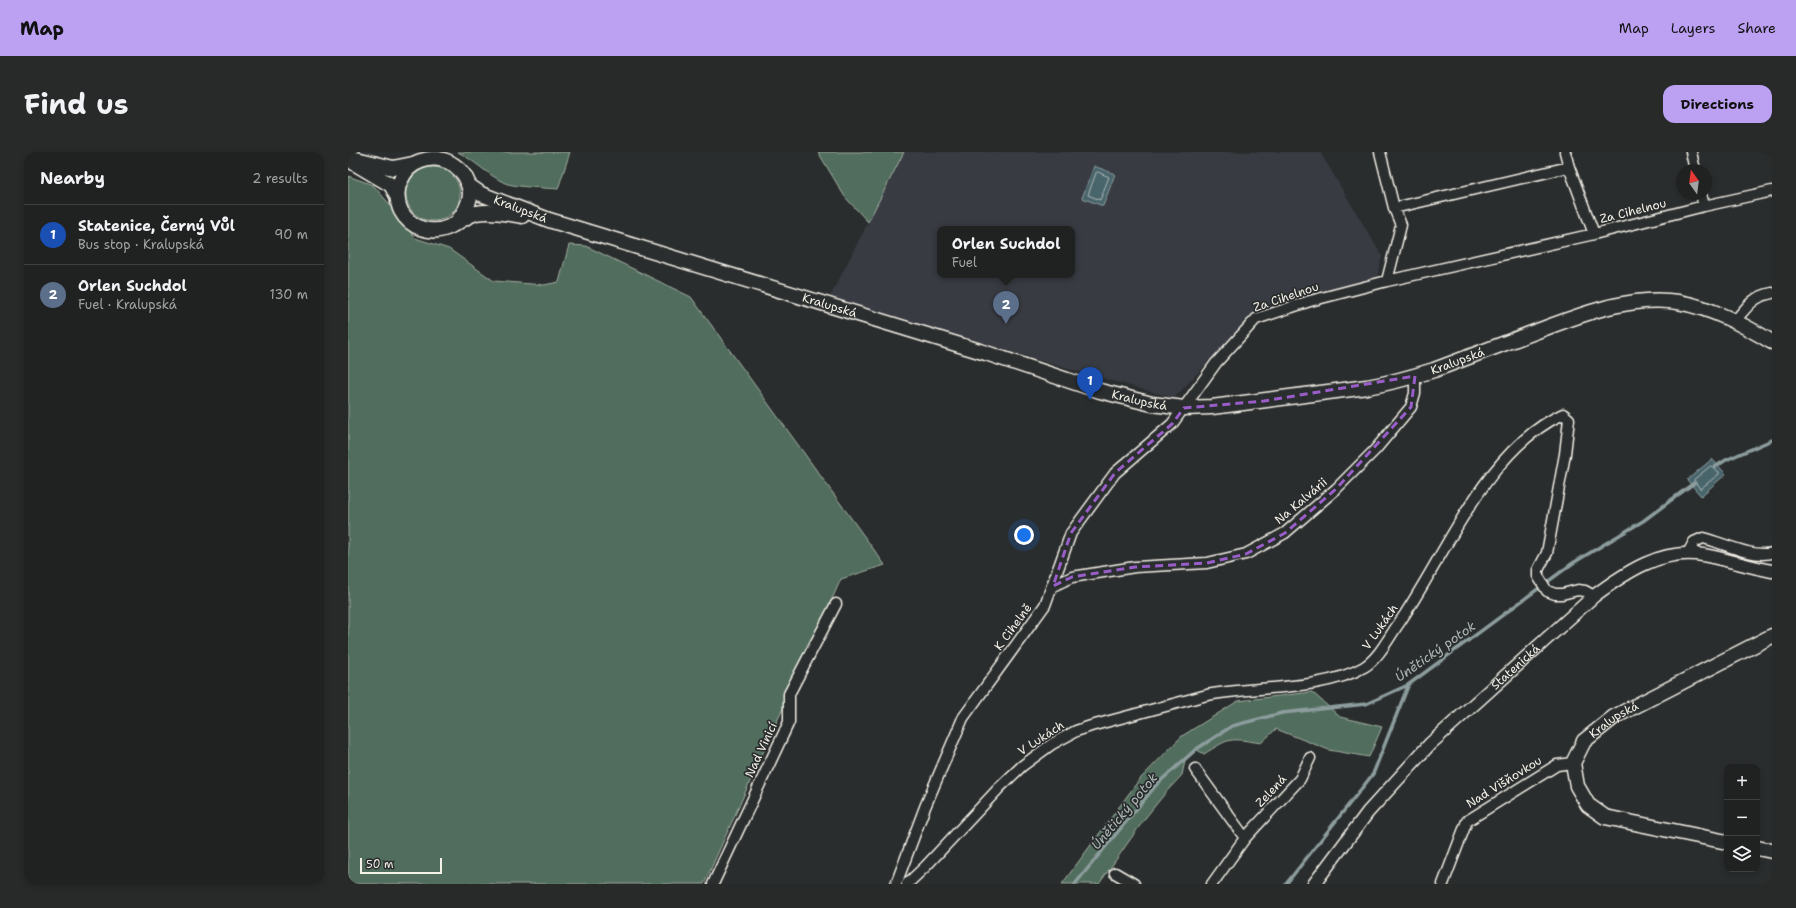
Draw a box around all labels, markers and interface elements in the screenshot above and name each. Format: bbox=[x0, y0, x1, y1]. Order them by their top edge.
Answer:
text: Map bbox=[20, 16, 64, 41]
text: Map bbox=[1619, 19, 1649, 37]
text: Layers bbox=[1671, 19, 1715, 37]
text: Share bbox=[1737, 19, 1776, 37]
text: Find us bbox=[24, 85, 129, 123]
button: Directions bbox=[1663, 85, 1772, 123]
north arrow bbox=[1676, 164, 1712, 200]
text: Nearby bbox=[40, 167, 105, 189]
text: 2 results bbox=[252, 170, 308, 187]
street label: Kralupská bbox=[491, 192, 550, 227]
street label: Za Cihelnou bbox=[1598, 195, 1668, 227]
text: Statenice, Černý Vůl bbox=[78, 216, 235, 236]
text: 1 bbox=[50, 226, 56, 243]
text: 90 m bbox=[274, 226, 308, 243]
popup bbox=[937, 226, 1075, 278]
text: Orlen Suchdol bbox=[952, 234, 1060, 254]
text: Bus stop · Kralupská bbox=[78, 236, 204, 253]
text: Fuel bbox=[952, 254, 977, 271]
text: Orlen Suchdol bbox=[78, 276, 187, 296]
street label: Za Cihelnou bbox=[1251, 278, 1321, 316]
text: 2 bbox=[48, 286, 58, 303]
text: 130 m bbox=[270, 286, 308, 303]
street label: Kralupská bbox=[800, 290, 859, 321]
pin: 2 bbox=[993, 291, 1019, 324]
text: Fuel · Kralupská bbox=[78, 296, 177, 313]
street label: Kralupská bbox=[1428, 344, 1487, 379]
pin: 1 bbox=[1077, 367, 1103, 400]
street label: Kralupská bbox=[1110, 386, 1168, 414]
street label: Na Kalvárii bbox=[1271, 474, 1331, 528]
your location bbox=[1014, 525, 1034, 545]
street label: K Cihelně bbox=[991, 600, 1035, 654]
street label: V Lukách bbox=[1358, 601, 1402, 653]
water label: Únětický potok bbox=[1391, 616, 1479, 686]
street label: Statenická bbox=[1487, 640, 1544, 693]
street label: Kralupská bbox=[1586, 698, 1642, 742]
street label: V Lukách bbox=[1015, 717, 1067, 759]
street label: Nad Vinicí bbox=[741, 719, 781, 780]
street label: Nad Višňovkou bbox=[1463, 752, 1545, 812]
map controls bbox=[1724, 764, 1760, 872]
button: + bbox=[1724, 764, 1760, 800]
water label: Únětický potok bbox=[1087, 768, 1162, 853]
street label: Zelená bbox=[1252, 771, 1290, 811]
button: − bbox=[1724, 800, 1760, 836]
button: layers bbox=[1724, 836, 1760, 872]
scale bar bbox=[360, 856, 442, 875]
text: 50 m bbox=[366, 857, 394, 872]

